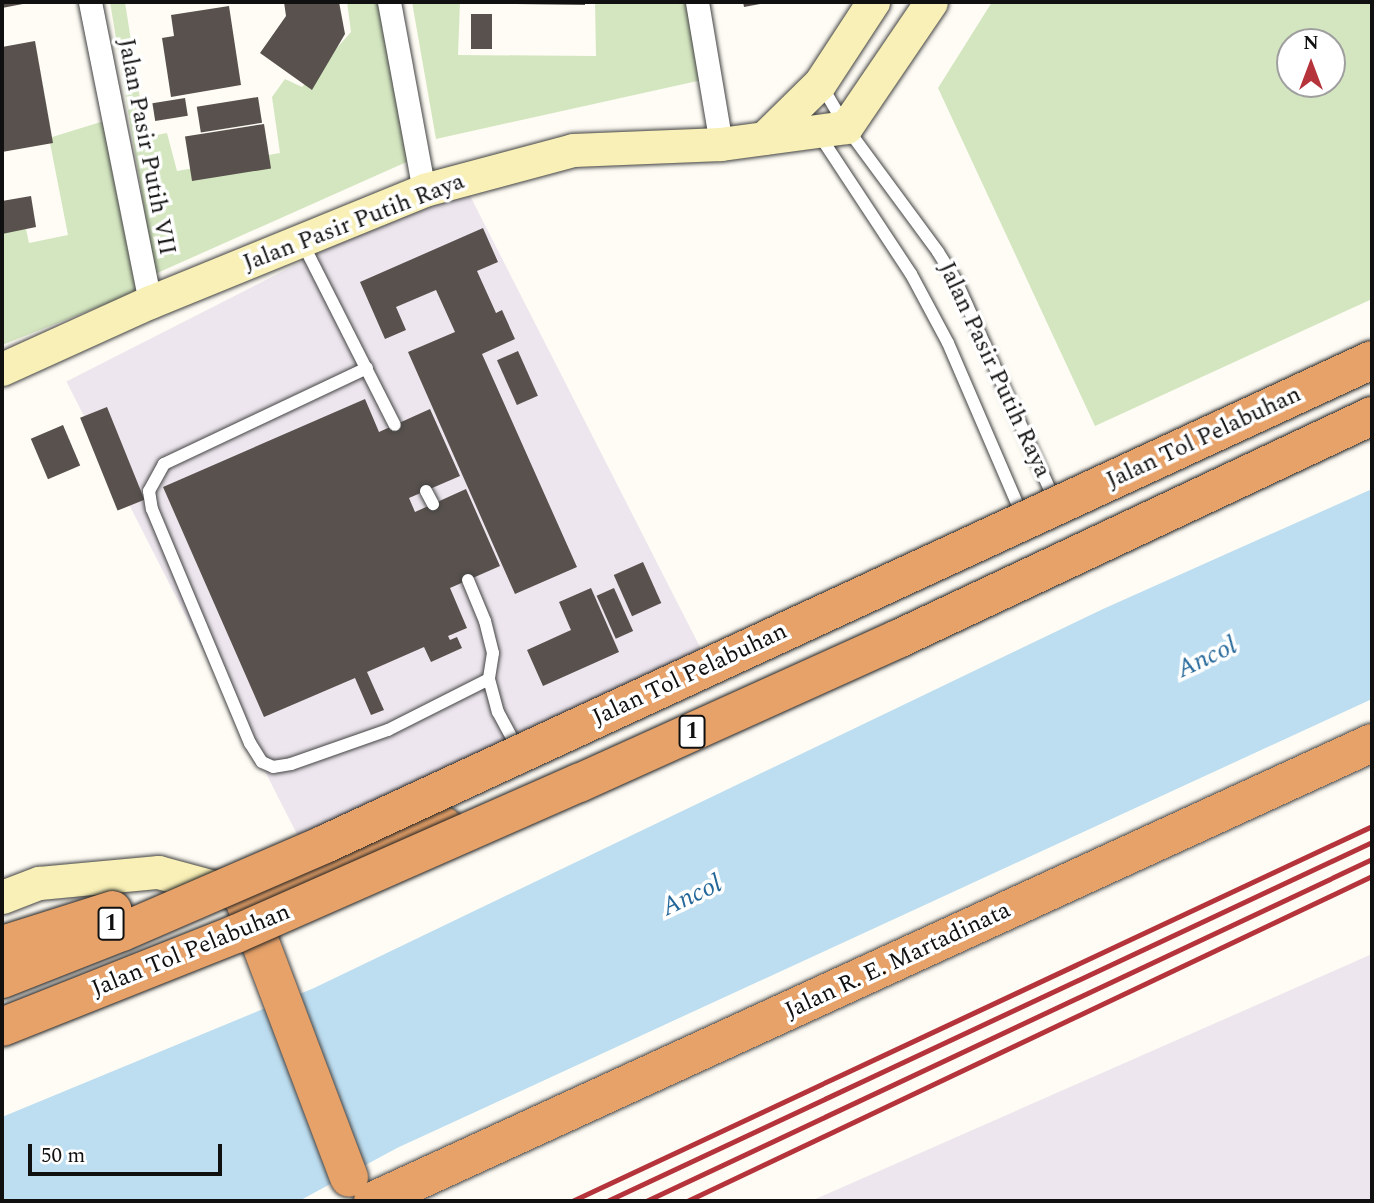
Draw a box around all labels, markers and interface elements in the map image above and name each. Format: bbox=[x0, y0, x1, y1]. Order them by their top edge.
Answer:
north arrow bbox=[1276, 28, 1346, 98]
text: N bbox=[1303, 29, 1319, 58]
street label: Jalan Pasir Putih VII bbox=[111, 36, 181, 258]
street label: Jalan Pasir Putih Raya bbox=[239, 167, 469, 279]
street label: Jalan Pasir Putih Raya bbox=[931, 258, 1057, 482]
street label: Jalan Tol Pelabuhan bbox=[1102, 380, 1306, 496]
street label: Jalan Tol Pelabuhan bbox=[588, 617, 792, 733]
water label: Ancol bbox=[1172, 631, 1242, 685]
road number: 1 bbox=[678, 712, 706, 752]
water label: Ancol bbox=[657, 869, 727, 923]
street label: Jalan R. E. Martadinata bbox=[781, 896, 1015, 1026]
street label: Jalan Tol Pelabuhan bbox=[88, 898, 294, 1004]
road number: 1 bbox=[97, 904, 125, 944]
scale bar bbox=[32, 1130, 226, 1174]
text: 50 m bbox=[41, 1140, 85, 1172]

